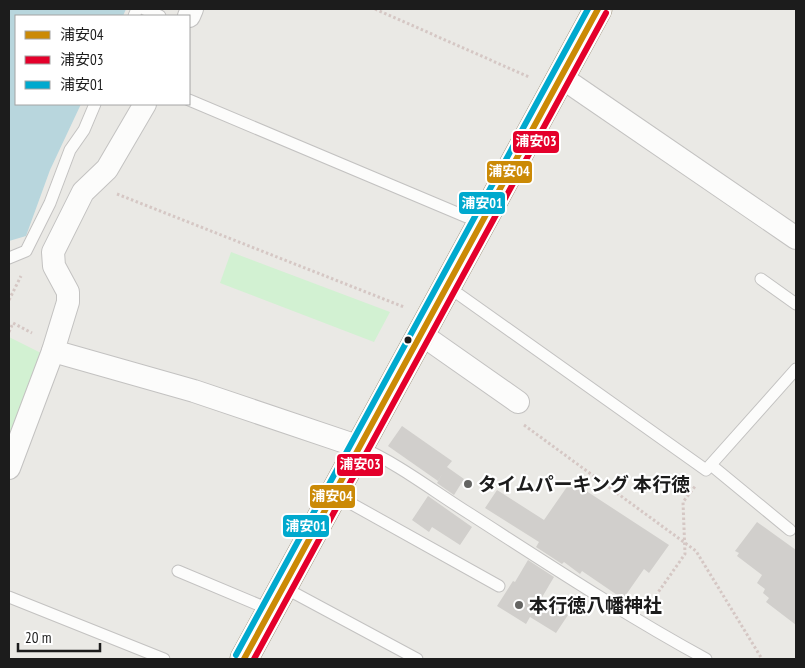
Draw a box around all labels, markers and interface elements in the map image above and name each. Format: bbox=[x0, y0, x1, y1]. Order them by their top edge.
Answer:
legend bbox=[15, 15, 190, 105]
text: 浦安04 bbox=[60, 25, 104, 44]
text: 浦安03 bbox=[60, 50, 104, 69]
text: 浦安01 bbox=[60, 75, 104, 94]
line badge: 浦安03 bbox=[512, 130, 560, 154]
text: 浦安03 bbox=[515, 132, 557, 150]
line badge: 浦安04 bbox=[486, 160, 533, 184]
text: 浦安04 bbox=[488, 162, 530, 180]
line badge: 浦安01 bbox=[458, 191, 506, 215]
text: 浦安01 bbox=[461, 194, 503, 212]
unlabelled marker bbox=[403, 335, 413, 345]
line badge: 浦安03 bbox=[336, 453, 384, 477]
text: 浦安03 bbox=[339, 455, 381, 473]
place label: タイムパーキング 本行徳 bbox=[478, 472, 690, 496]
marker: タイムパーキング 本行徳 bbox=[462, 478, 474, 490]
line badge: 浦安04 bbox=[309, 484, 356, 509]
text: 浦安04 bbox=[311, 487, 353, 505]
line badge: 浦安01 bbox=[282, 514, 330, 538]
text: 浦安01 bbox=[285, 517, 327, 535]
place label: 本行徳八幡神社 bbox=[529, 593, 662, 617]
marker: 本行徳八幡神社 bbox=[513, 599, 525, 611]
scale bar bbox=[18, 620, 100, 652]
text: 20 m bbox=[25, 628, 51, 647]

